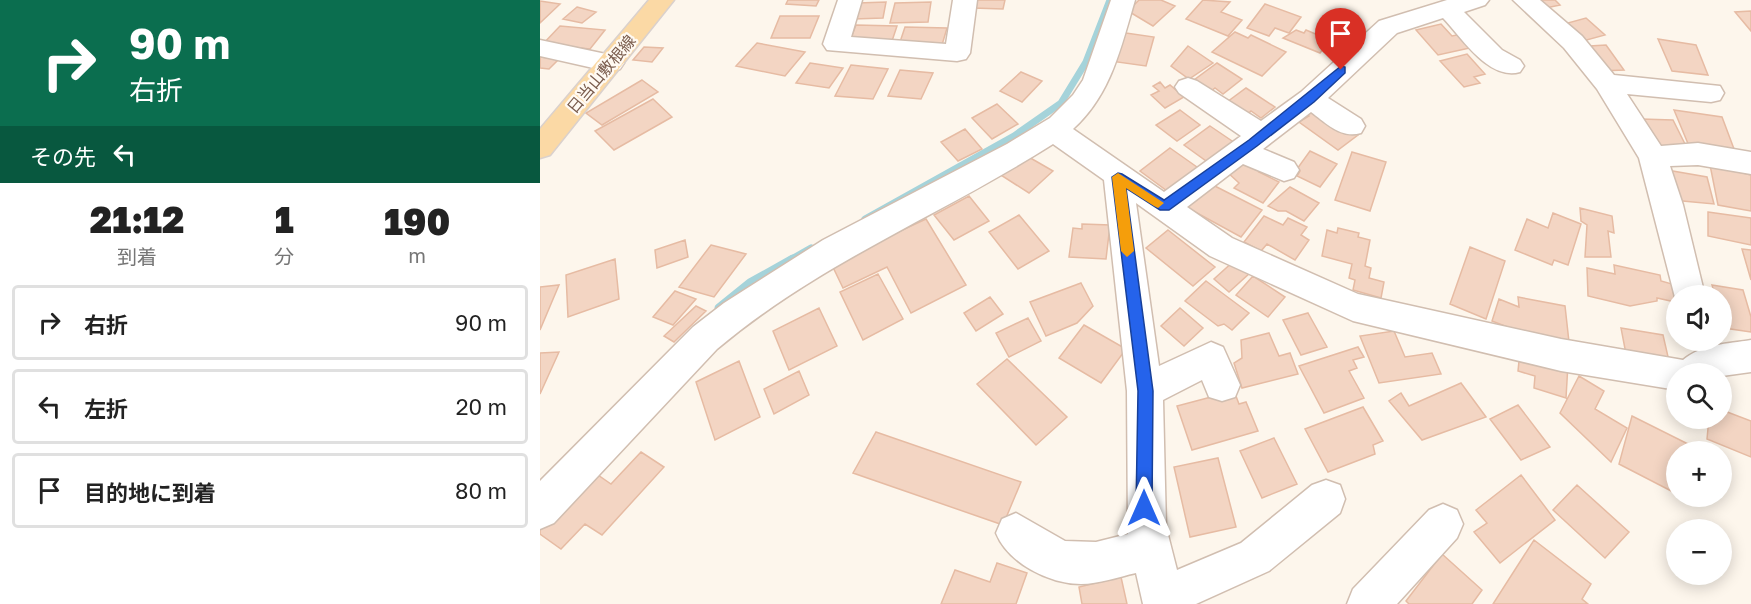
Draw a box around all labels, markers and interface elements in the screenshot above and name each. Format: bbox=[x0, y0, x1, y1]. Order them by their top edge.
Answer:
pin bbox=[1315, 8, 1366, 70]
icon: arrive bbox=[1324, 17, 1357, 50]
text: 90 m bbox=[129, 18, 230, 68]
icon: right bbox=[30, 24, 108, 102]
street label: 日当山敷根線 bbox=[562, 31, 640, 117]
text: 右折 bbox=[129, 74, 183, 106]
icon: left bbox=[108, 138, 141, 171]
text: その先 bbox=[30, 143, 96, 170]
text: 21:12 bbox=[90, 198, 184, 241]
text: 1 bbox=[275, 198, 294, 241]
text: 190 bbox=[384, 200, 450, 243]
text: m bbox=[408, 243, 426, 267]
text: 到着 bbox=[117, 244, 157, 268]
text: 分 bbox=[274, 244, 294, 268]
map controls bbox=[1666, 285, 1732, 585]
button: sound bbox=[1666, 285, 1732, 351]
icon: right bbox=[33, 306, 66, 339]
text: 90 m bbox=[455, 309, 507, 336]
text: 右折 bbox=[84, 311, 128, 338]
button: search bbox=[1666, 363, 1732, 429]
icon: left bbox=[33, 390, 66, 423]
text: 20 m bbox=[456, 393, 507, 420]
text: 左折 bbox=[84, 395, 128, 422]
button: + bbox=[1666, 441, 1732, 507]
icon: arrive bbox=[33, 474, 66, 507]
position arrow bbox=[1112, 476, 1176, 540]
text: 80 m bbox=[455, 477, 507, 504]
text: 目的地に到着 bbox=[84, 479, 216, 506]
button: − bbox=[1666, 519, 1732, 585]

